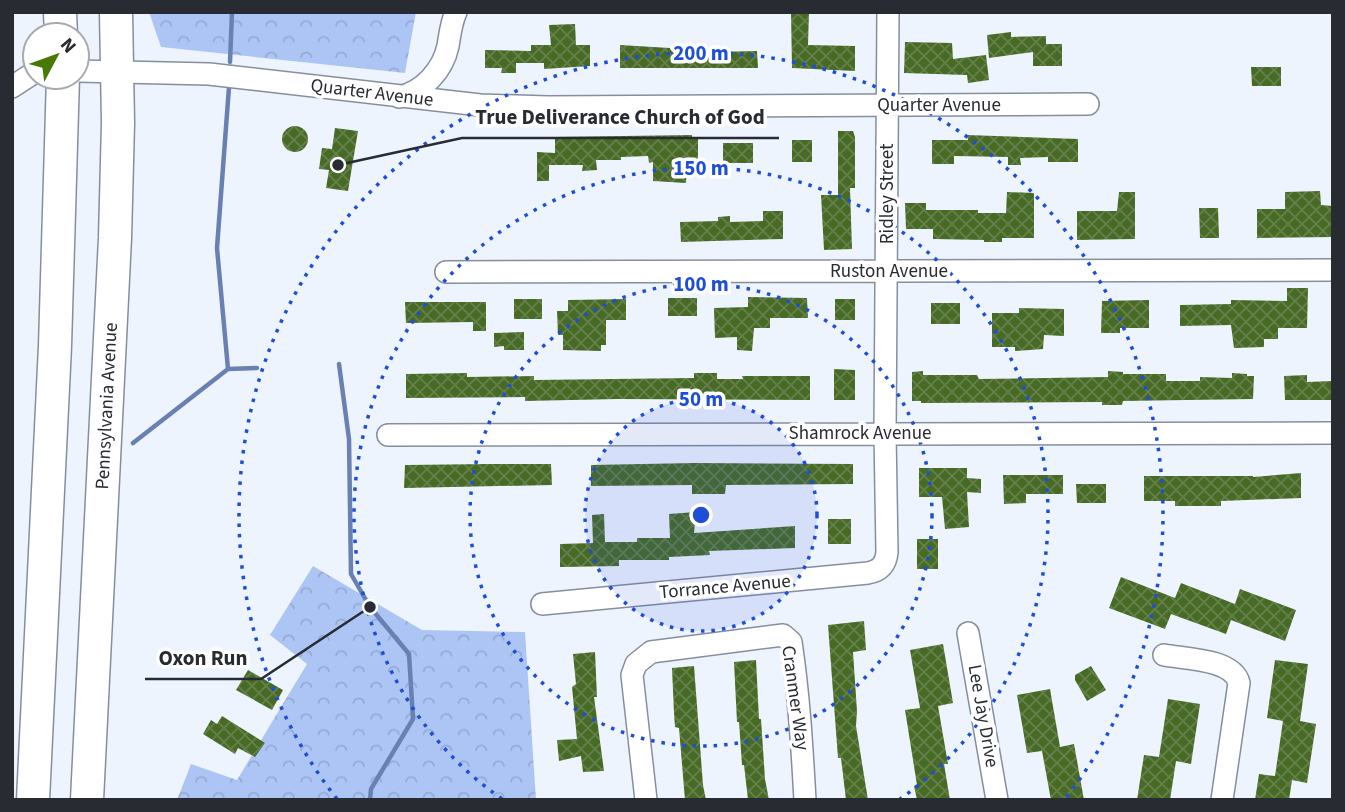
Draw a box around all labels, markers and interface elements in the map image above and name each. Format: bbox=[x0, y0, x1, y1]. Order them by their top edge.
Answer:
north arrow bbox=[21, 21, 91, 91]
text: N bbox=[53, 32, 82, 59]
text: 200 m bbox=[673, 38, 729, 68]
street label: Quarter Avenue bbox=[309, 72, 435, 114]
street label: Quarter Avenue bbox=[877, 92, 1001, 119]
callout: True Deliverance Church of God bbox=[462, 96, 779, 138]
text: True Deliverance Church of God bbox=[475, 102, 765, 132]
street label: Ridley Street bbox=[874, 143, 901, 244]
text: 150 m bbox=[673, 153, 729, 183]
street label: Ruston Avenue bbox=[830, 258, 948, 285]
text: 100 m bbox=[673, 269, 729, 299]
street label: Pennsylvania Avenue bbox=[89, 322, 125, 490]
text: 50 m bbox=[679, 384, 723, 414]
street label: Shamrock Avenue bbox=[789, 420, 931, 447]
centre of rings bbox=[689, 503, 713, 527]
street label: Torrance Avenue bbox=[658, 568, 792, 606]
callout: Oxon Run bbox=[145, 637, 261, 679]
text: Oxon Run bbox=[159, 643, 247, 673]
street label: Cranmer Way bbox=[774, 644, 816, 752]
street label: Lee Jay Drive bbox=[961, 662, 1005, 770]

